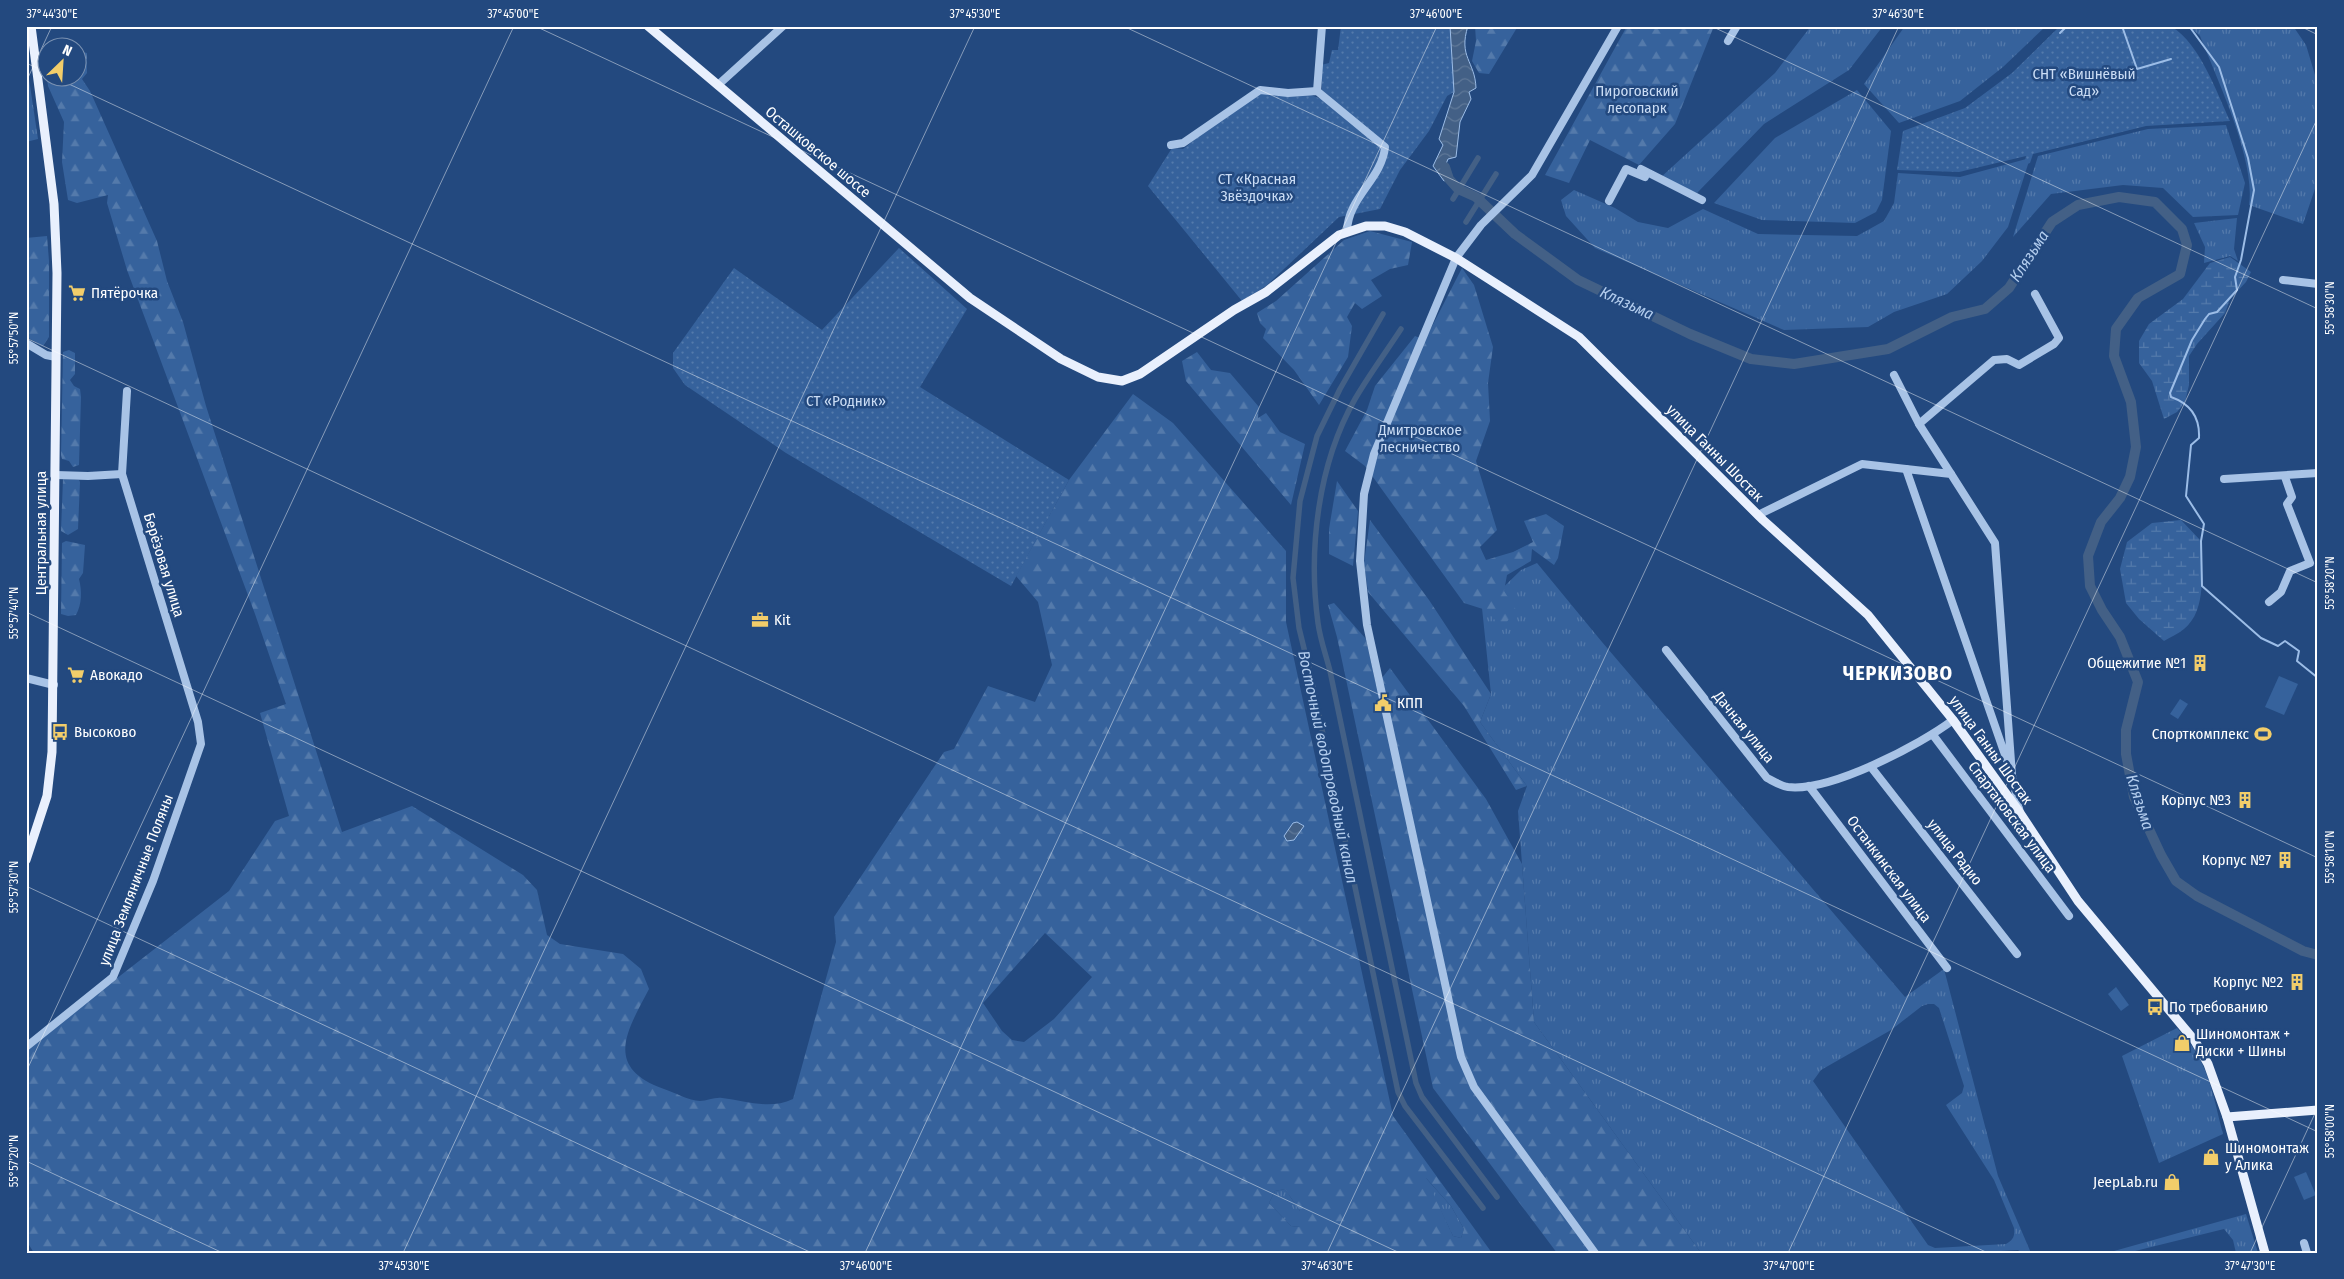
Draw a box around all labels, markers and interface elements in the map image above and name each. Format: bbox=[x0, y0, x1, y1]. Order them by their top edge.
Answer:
text: 37°44'30"E bbox=[26, 7, 78, 21]
text: 37°45'00"E bbox=[487, 7, 539, 21]
text: 37°45'30"E bbox=[950, 7, 1001, 21]
text: 37°46'00"E bbox=[1410, 7, 1463, 21]
text: 37°46'30"E bbox=[1872, 7, 1924, 21]
north arrow bbox=[38, 38, 88, 88]
text: N bbox=[60, 41, 75, 60]
park label: СНТ «Вишнёвый Сад» bbox=[2032, 65, 2136, 100]
park label: Пироговский лесопарк bbox=[1595, 82, 1679, 117]
street label: Осташковское шоссе bbox=[762, 103, 874, 201]
park label: СТ «Красная Звёздочка» bbox=[1218, 170, 1296, 205]
water label: Клязьма bbox=[2005, 227, 2053, 285]
text: 55°58'30"N bbox=[2323, 281, 2337, 335]
water label: Клязьма bbox=[1597, 282, 1657, 324]
supermarket icon: Пятёрочка bbox=[67, 283, 87, 303]
place label: Пятёрочка bbox=[91, 284, 158, 302]
text: 55°57'50"N bbox=[7, 312, 21, 364]
park label: СТ «Родник» bbox=[806, 392, 886, 410]
street label: улица Ганны Шостак bbox=[1663, 401, 1767, 505]
park label: Дмитровское лесничество bbox=[1377, 421, 1462, 456]
street label: Центральная улица bbox=[32, 471, 50, 595]
street label: Берёзовая улица bbox=[140, 511, 188, 619]
text: 55°58'20"N bbox=[2323, 556, 2337, 610]
text: 55°57'40"N bbox=[7, 587, 21, 639]
office icon: Kit bbox=[750, 610, 770, 630]
place label: Kit bbox=[774, 611, 791, 629]
water label: Восточный водопроводный канал bbox=[1294, 649, 1362, 885]
building icon: Общежитие №1 bbox=[2190, 653, 2210, 673]
place label: Общежитие №1 bbox=[2087, 654, 2186, 672]
district label: ЧЕРКИЗОВО bbox=[1843, 661, 1953, 685]
supermarket icon: Авокадо bbox=[66, 665, 86, 685]
place label: Авокадо bbox=[90, 666, 143, 684]
street label: Дачная улица bbox=[1709, 687, 1778, 766]
street label: улица Ганны Шостак bbox=[1946, 692, 2036, 808]
public building icon: КПП bbox=[1373, 693, 1393, 713]
place label: КПП bbox=[1397, 694, 1423, 712]
bus stop icon: Высоково bbox=[50, 722, 70, 742]
place label: Высоково bbox=[74, 723, 136, 741]
sports icon: Спорткомплекс bbox=[2253, 724, 2273, 744]
place label: Спорткомплекс bbox=[2152, 725, 2250, 743]
street label: Спартаковская улица bbox=[1964, 758, 2060, 876]
water label: Клязьма bbox=[2122, 772, 2158, 832]
building icon: Корпус №3 bbox=[2235, 790, 2255, 810]
place label: Корпус №3 bbox=[2161, 791, 2231, 809]
street label: улица Земляничные Поляны bbox=[95, 792, 177, 968]
street label: Останкинская улица bbox=[1843, 812, 1935, 926]
street label: улица Радио bbox=[1924, 815, 1986, 889]
text: 55°58'10"N bbox=[2323, 831, 2337, 883]
building icon: Корпус №7 bbox=[2275, 850, 2295, 870]
place label: Корпус №7 bbox=[2202, 851, 2271, 869]
text: 55°57'30"N bbox=[7, 861, 21, 913]
building icon: Корпус №2 bbox=[2287, 972, 2307, 992]
place label: Корпус №2 bbox=[2213, 973, 2283, 991]
bus stop icon: По требованию bbox=[2145, 997, 2165, 1017]
place label: По требованию bbox=[2169, 998, 2268, 1016]
place label: Шиномонтаж + Диски + Шины bbox=[2195, 1025, 2290, 1060]
shop icon: Шиномонтаж + Диски + Шины bbox=[2172, 1033, 2192, 1053]
text: 55°58'00"N bbox=[2323, 1104, 2337, 1158]
text: 55°57'20"N bbox=[7, 1135, 21, 1187]
place label: Шиномонтаж у Алика bbox=[2225, 1139, 2309, 1174]
shop icon: Шиномонтаж у Алика bbox=[2201, 1147, 2221, 1167]
shop icon: JeepLab.ru bbox=[2162, 1172, 2182, 1192]
place label: JeepLab.ru bbox=[2093, 1173, 2158, 1191]
text: 37°45'30"E bbox=[379, 1259, 430, 1273]
text: 37°46'00"E bbox=[840, 1259, 893, 1273]
text: 37°46'30"E bbox=[1301, 1259, 1353, 1273]
text: 37°47'00"E bbox=[1763, 1259, 1815, 1273]
text: 37°47'30"E bbox=[2225, 1259, 2276, 1273]

